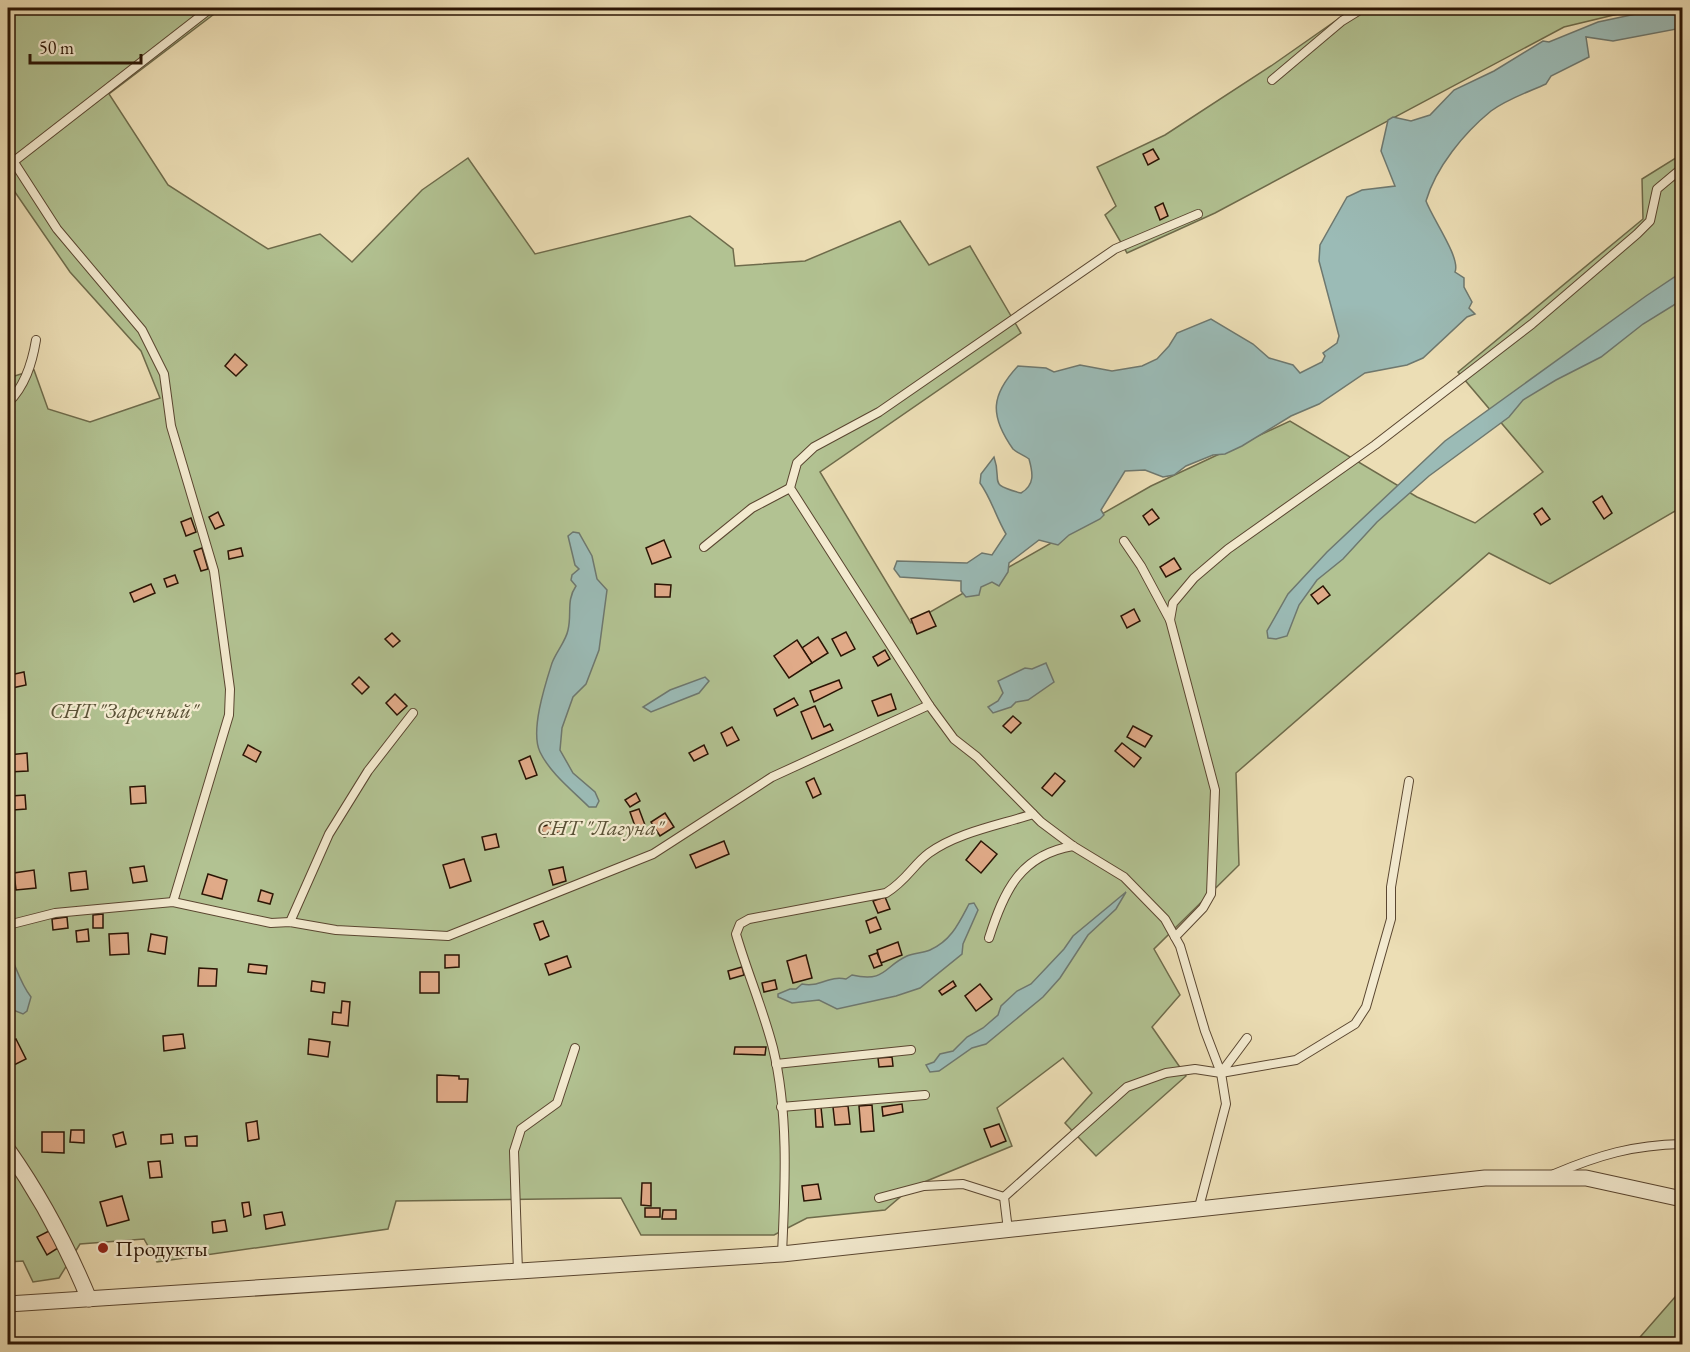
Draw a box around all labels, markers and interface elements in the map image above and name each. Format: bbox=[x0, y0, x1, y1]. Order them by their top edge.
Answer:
scale bar bbox=[30, 27, 141, 65]
text: 50 m bbox=[39, 36, 74, 59]
park label: СНТ "Заречный" bbox=[50, 696, 201, 725]
park label: СНТ "Лагуна" bbox=[536, 813, 666, 842]
place label: Продукты bbox=[115, 1234, 208, 1263]
marker: Продукты bbox=[96, 1241, 110, 1255]

